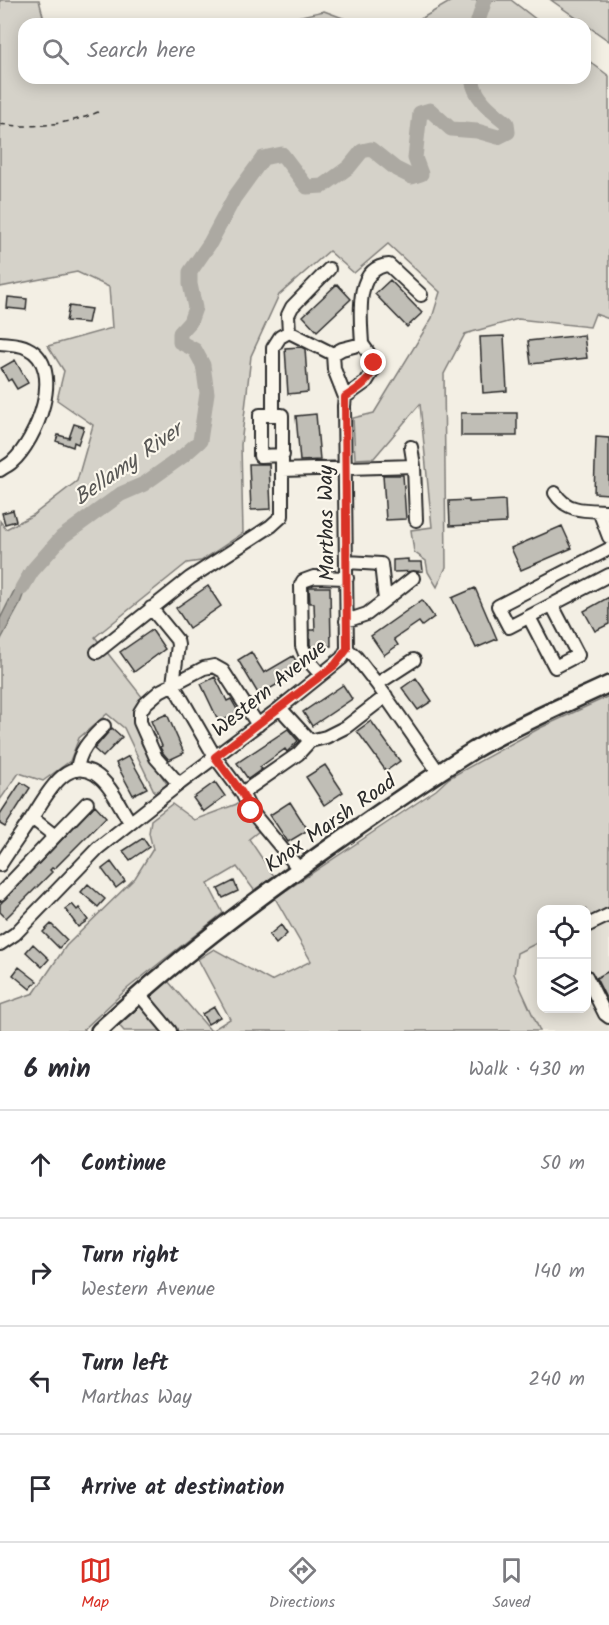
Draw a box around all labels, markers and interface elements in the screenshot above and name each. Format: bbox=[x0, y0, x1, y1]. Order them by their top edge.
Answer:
search box bbox=[18, 18, 591, 84]
text: Search here bbox=[87, 34, 195, 69]
icon: search bbox=[39, 35, 72, 68]
route end bbox=[360, 349, 386, 375]
water label: Bellamy River bbox=[67, 412, 194, 516]
street label: Marthas Way bbox=[310, 465, 345, 581]
street label: Western Avenue bbox=[205, 632, 335, 746]
street label: Knox Marsh Road bbox=[258, 766, 404, 882]
route start bbox=[237, 797, 263, 823]
map controls bbox=[537, 905, 591, 1013]
button: locate bbox=[537, 905, 591, 959]
button: layers bbox=[537, 959, 591, 1013]
text: 6 min bbox=[24, 1049, 91, 1091]
text: Walk · 430 m bbox=[469, 1054, 585, 1086]
text: Continue bbox=[81, 1147, 166, 1182]
icon: ahead bbox=[24, 1148, 57, 1181]
text: 50 m bbox=[540, 1148, 585, 1180]
text: Turn right bbox=[81, 1239, 179, 1274]
icon: right bbox=[24, 1256, 57, 1289]
text: 140 m bbox=[534, 1256, 585, 1288]
text: Western Avenue bbox=[81, 1274, 215, 1306]
text: Turn left bbox=[81, 1347, 168, 1382]
icon: left bbox=[24, 1364, 57, 1397]
text: 240 m bbox=[528, 1364, 585, 1396]
text: Marthas Way bbox=[81, 1382, 192, 1414]
text: Arrive at destination bbox=[81, 1471, 284, 1506]
icon: arrive bbox=[24, 1472, 57, 1505]
tab: Map bbox=[79, 1554, 112, 1615]
tab: Directions bbox=[269, 1554, 335, 1615]
tab: Saved bbox=[492, 1554, 530, 1615]

